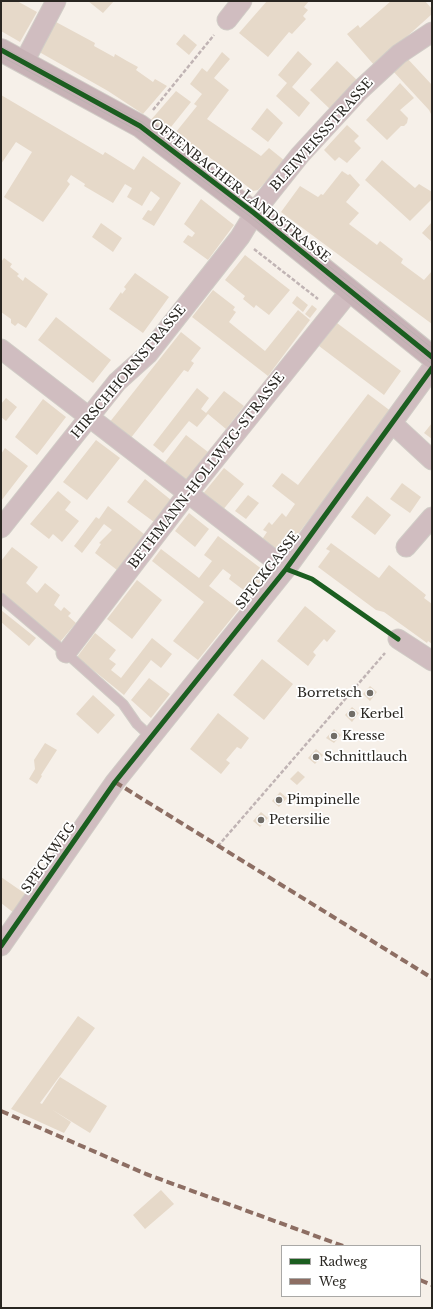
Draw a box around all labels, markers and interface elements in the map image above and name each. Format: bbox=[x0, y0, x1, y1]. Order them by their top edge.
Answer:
street label: BLEIWEISSSTRASSE bbox=[267, 75, 377, 195]
street label: OFFENBACHER LANDSTRASSE bbox=[147, 116, 333, 266]
street label: HIRSCHHORNSTRASSE bbox=[69, 302, 189, 442]
street label: BETHMANN-HOLLWEG-STRASSE bbox=[126, 370, 288, 572]
street label: SPECKGASSE bbox=[233, 529, 303, 613]
place label: Borretsch bbox=[297, 685, 362, 701]
marker: Borretsch bbox=[365, 688, 375, 698]
place label: Kerbel bbox=[360, 706, 404, 722]
marker: Kerbel bbox=[347, 709, 357, 719]
place label: Kresse bbox=[342, 728, 385, 744]
marker: Kresse bbox=[329, 731, 339, 741]
place label: Schnittlauch bbox=[324, 749, 408, 765]
marker: Schnittlauch bbox=[311, 752, 321, 762]
place label: Pimpinelle bbox=[287, 792, 360, 808]
marker: Pimpinelle bbox=[274, 795, 284, 805]
place label: Petersilie bbox=[269, 812, 330, 828]
marker: Petersilie bbox=[256, 815, 266, 825]
street label: SPECKWEG bbox=[19, 819, 79, 897]
legend bbox=[281, 1245, 421, 1297]
text: Radweg bbox=[319, 1254, 367, 1269]
text: Weg bbox=[319, 1274, 346, 1289]

